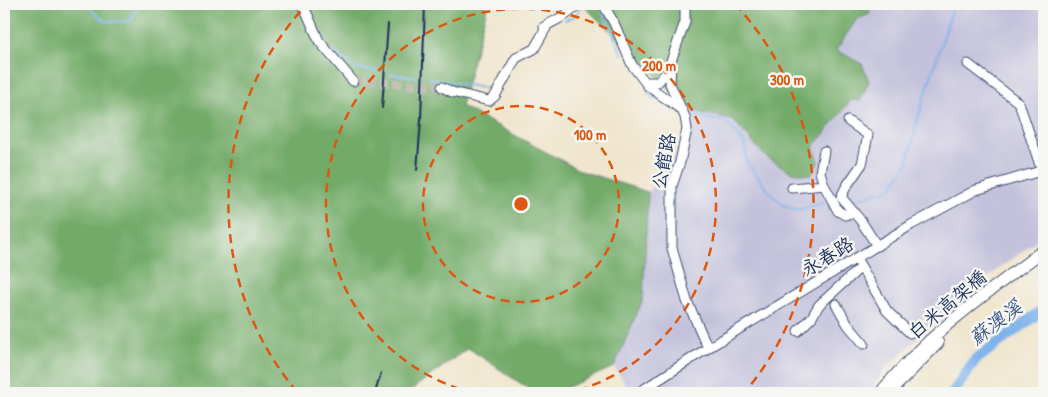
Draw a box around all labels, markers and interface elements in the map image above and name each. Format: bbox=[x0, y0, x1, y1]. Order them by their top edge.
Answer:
text: 200 m bbox=[642, 55, 676, 76]
text: 300 m bbox=[770, 69, 804, 90]
text: 100 m bbox=[574, 124, 606, 145]
street label: 公館路 bbox=[645, 131, 681, 191]
centre of rings bbox=[512, 195, 530, 213]
street label: 永春路 bbox=[796, 230, 858, 282]
street label: 白米高架橋 bbox=[902, 264, 992, 344]
water label: 蘇澳溪 bbox=[963, 293, 1028, 351]

